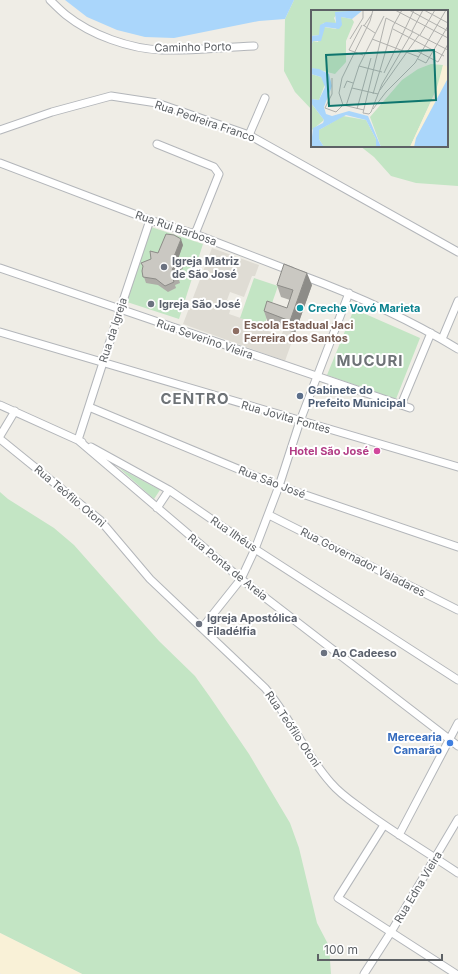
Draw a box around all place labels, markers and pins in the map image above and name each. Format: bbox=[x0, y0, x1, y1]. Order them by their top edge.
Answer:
place label: Igreja Matriz de São José bbox=[172, 254, 239, 281]
marker: Igreja Matriz de São José bbox=[159, 262, 169, 272]
place label: Igreja São José bbox=[159, 297, 241, 311]
marker: Igreja São José bbox=[146, 299, 156, 309]
place label: Creche Vovó Marieta bbox=[308, 301, 420, 315]
marker: Creche Vovó Marieta bbox=[295, 303, 305, 313]
place label: Escola Estadual Jaci Ferreira dos Santos bbox=[244, 318, 353, 345]
marker: Escola Estadual Jaci Ferreira dos Santos bbox=[231, 326, 241, 336]
place label: Gabinete do Prefeito Municipal bbox=[308, 383, 406, 410]
marker: Gabinete do Prefeito Municipal bbox=[295, 391, 305, 401]
place label: Hotel São José bbox=[289, 444, 369, 458]
marker: Hotel São José bbox=[372, 446, 382, 456]
place label: Igreja Apostólica Filadélfia bbox=[207, 611, 297, 638]
marker: Igreja Apostólica Filadélfia bbox=[194, 619, 204, 629]
place label: Ao Cadeeso bbox=[332, 646, 397, 660]
marker: Ao Cadeeso bbox=[319, 648, 329, 658]
place label: Mercearia Camarão bbox=[388, 730, 442, 757]
marker: Mercearia Camarão bbox=[445, 738, 455, 748]

